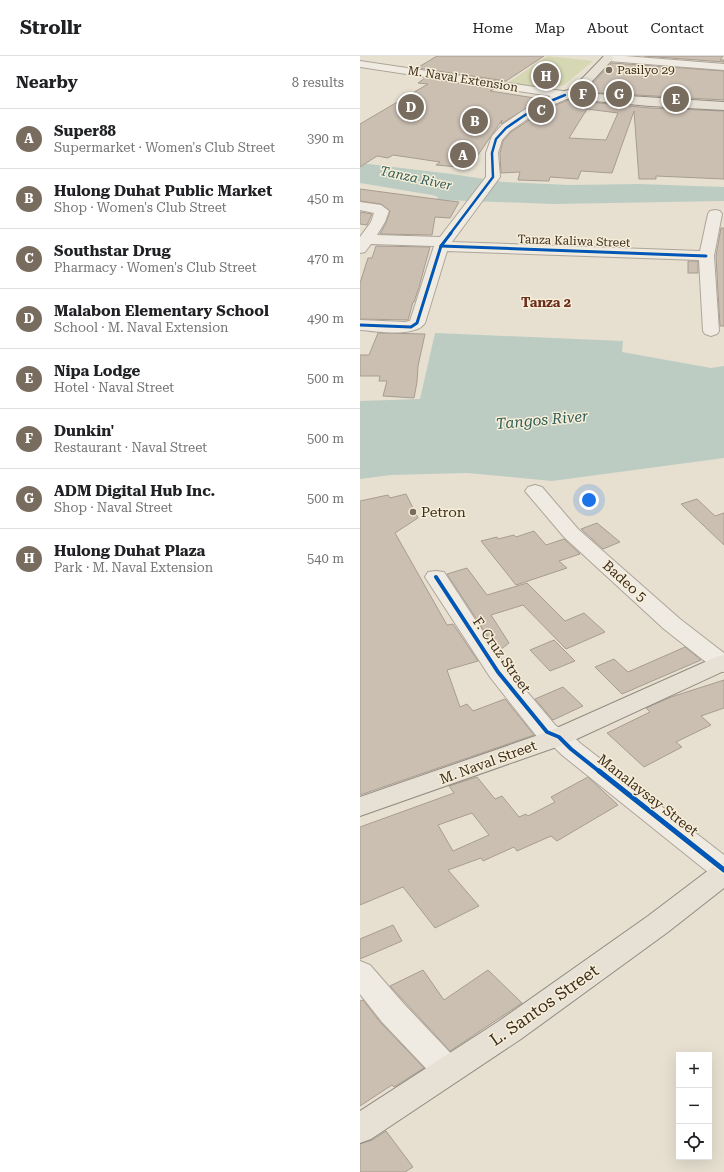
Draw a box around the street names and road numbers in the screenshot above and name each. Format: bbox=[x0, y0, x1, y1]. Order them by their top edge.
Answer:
street label: M. Naval Extension bbox=[407, 63, 519, 95]
street label: Tanza Kaliwa Street bbox=[517, 232, 631, 250]
street label: Badeo 5 bbox=[600, 557, 650, 605]
street label: F. Cruz Street bbox=[470, 614, 534, 696]
street label: M. Naval Street bbox=[437, 737, 539, 787]
street label: Manalaysay Street bbox=[595, 751, 701, 839]
street label: L. Santos Street bbox=[486, 960, 602, 1050]

